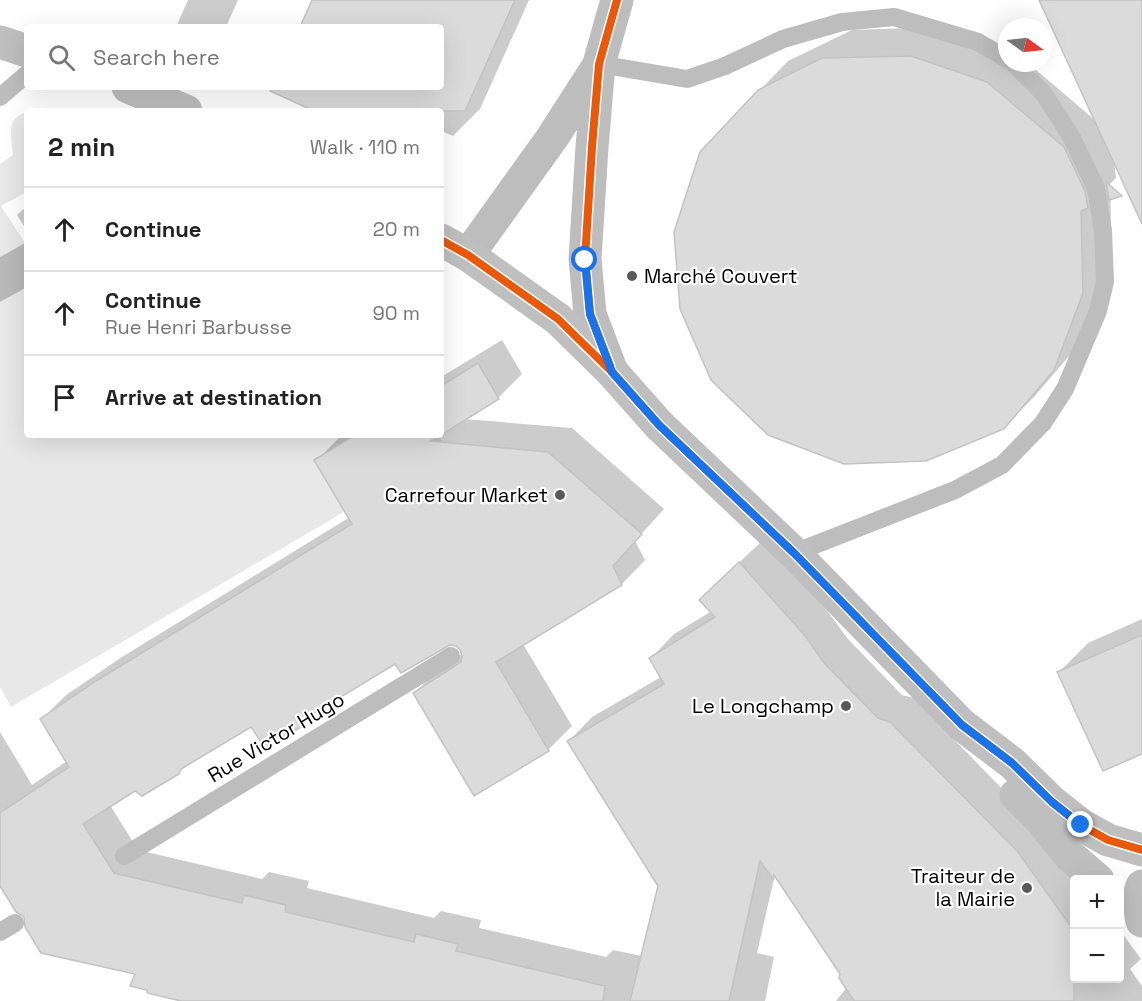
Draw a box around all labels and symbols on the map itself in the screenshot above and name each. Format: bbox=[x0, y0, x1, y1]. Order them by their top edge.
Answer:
north arrow bbox=[998, 18, 1052, 72]
route start bbox=[571, 246, 597, 272]
place label: Marché Couvert bbox=[644, 263, 798, 289]
marker: Marché Couvert bbox=[625, 269, 639, 283]
place label: Carrefour Market bbox=[385, 482, 548, 508]
marker: Carrefour Market bbox=[553, 488, 567, 502]
street label: Rue Victor Hugo bbox=[203, 686, 349, 788]
place label: Le Longchamp bbox=[692, 693, 834, 719]
marker: Le Longchamp bbox=[839, 699, 853, 713]
route end bbox=[1067, 811, 1093, 837]
place label: Traiteur de la Mairie bbox=[911, 863, 1015, 912]
marker: Traiteur de la Mairie bbox=[1020, 881, 1034, 895]

